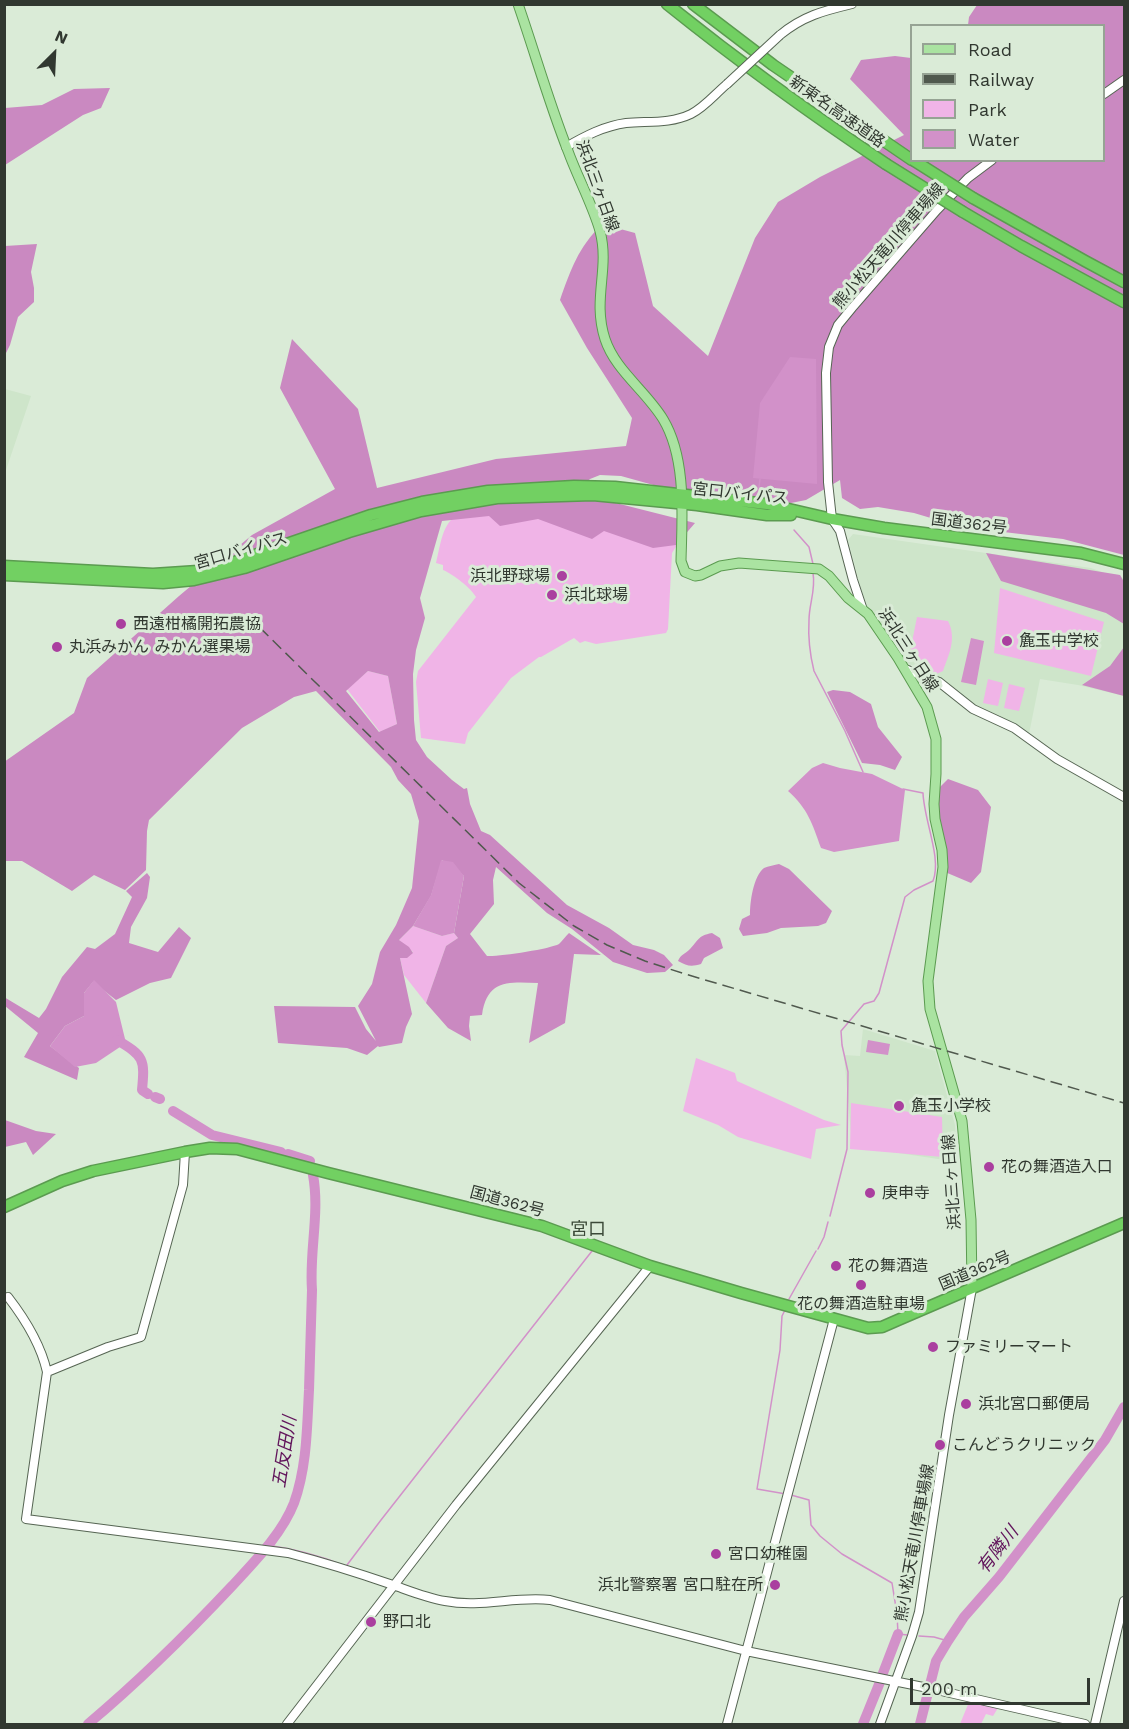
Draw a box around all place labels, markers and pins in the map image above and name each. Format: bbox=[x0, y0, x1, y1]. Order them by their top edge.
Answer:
place label: 浜北野球場 bbox=[470, 566, 550, 586]
marker: 浜北野球場 bbox=[555, 569, 569, 583]
place label: 浜北球場 bbox=[564, 585, 628, 605]
marker: 浜北球場 bbox=[545, 588, 559, 602]
place label: 西遠柑橘開拓農協 bbox=[133, 614, 261, 634]
marker: 西遠柑橘開拓農協 bbox=[114, 617, 128, 631]
place label: 麁玉中学校 bbox=[1019, 631, 1099, 651]
marker: 麁玉中学校 bbox=[1000, 634, 1014, 648]
place label: 丸浜みかん みかん選果場 bbox=[69, 637, 250, 657]
marker: 丸浜みかん みかん選果場 bbox=[50, 640, 64, 654]
place label: 麁玉小学校 bbox=[911, 1096, 991, 1116]
marker: 麁玉小学校 bbox=[892, 1099, 906, 1113]
place label: 花の舞酒造入口 bbox=[1001, 1157, 1113, 1177]
marker: 花の舞酒造入口 bbox=[982, 1160, 996, 1174]
place label: 庚申寺 bbox=[882, 1183, 930, 1203]
marker: 庚申寺 bbox=[863, 1186, 877, 1200]
place label: 花の舞酒造 bbox=[848, 1256, 928, 1276]
marker: 花の舞酒造 bbox=[829, 1259, 843, 1273]
marker: 花の舞酒造駐車場 bbox=[854, 1278, 868, 1292]
place label: 花の舞酒造駐車場 bbox=[797, 1294, 925, 1314]
place label: ファミリーマート bbox=[945, 1337, 1073, 1357]
marker: ファミリーマート bbox=[926, 1340, 940, 1354]
place label: 浜北宮口郵便局 bbox=[978, 1394, 1090, 1414]
marker: 浜北宮口郵便局 bbox=[959, 1397, 973, 1411]
place label: こんどうクリニック bbox=[952, 1435, 1096, 1455]
marker: こんどうクリニック bbox=[933, 1438, 947, 1452]
place label: 宮口幼稚園 bbox=[728, 1544, 808, 1564]
marker: 宮口幼稚園 bbox=[709, 1547, 723, 1561]
place label: 浜北警察署 宮口駐在所 bbox=[598, 1575, 763, 1595]
marker: 浜北警察署 宮口駐在所 bbox=[768, 1578, 782, 1592]
place label: 野口北 bbox=[383, 1612, 431, 1632]
marker: 野口北 bbox=[364, 1615, 378, 1629]

